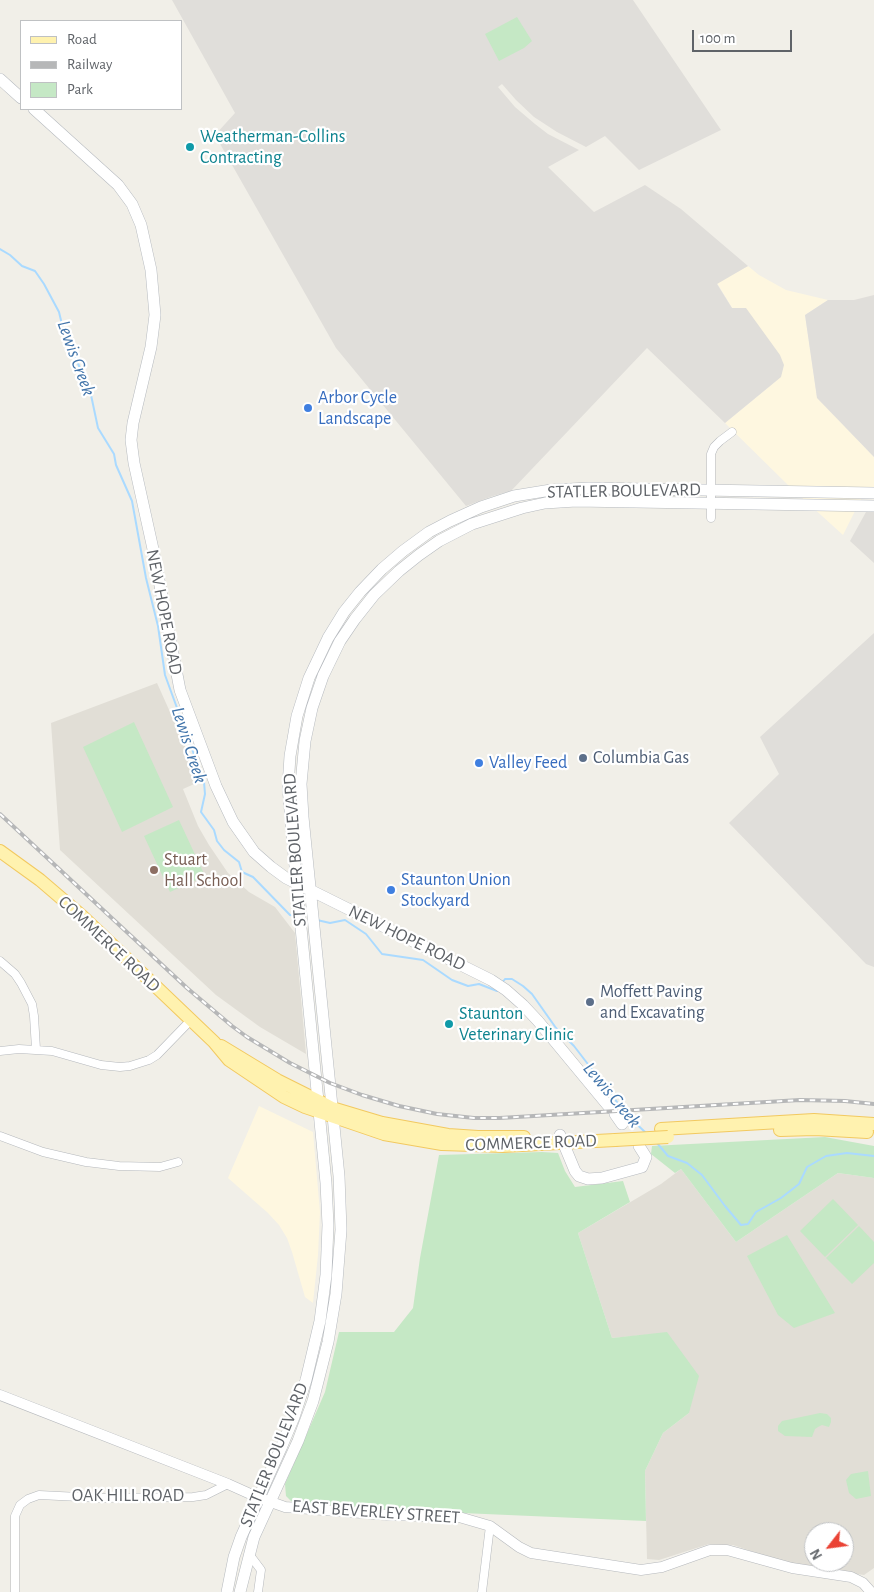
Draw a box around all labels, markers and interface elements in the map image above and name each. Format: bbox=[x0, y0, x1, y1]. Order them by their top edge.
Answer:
legend bbox=[20, 20, 182, 110]
scale bar bbox=[694, 20, 794, 52]
text: 100 m bbox=[700, 31, 735, 46]
text: Road bbox=[67, 32, 97, 47]
text: Railway bbox=[67, 57, 112, 72]
text: Park bbox=[67, 82, 93, 97]
place label: Weatherman-Collins Contracting bbox=[200, 126, 345, 168]
marker: Weatherman-Collins Contracting bbox=[184, 141, 196, 153]
water label: Lewis Creek bbox=[52, 317, 100, 399]
place label: Arbor Cycle Landscape bbox=[318, 387, 397, 429]
marker: Arbor Cycle Landscape bbox=[302, 402, 314, 414]
street label: STATLER BOULEVARD bbox=[547, 479, 701, 503]
street label: NEW HOPE ROAD bbox=[141, 547, 187, 677]
water label: Lewis Creek bbox=[166, 704, 212, 786]
place label: Columbia Gas bbox=[593, 747, 689, 769]
place label: Valley Feed bbox=[489, 752, 567, 774]
marker: Columbia Gas bbox=[577, 752, 589, 764]
marker: Valley Feed bbox=[473, 757, 485, 769]
street label: STATLER BOULEVARD bbox=[279, 773, 311, 927]
place label: Stuart Hall School bbox=[164, 849, 243, 892]
marker: Stuart Hall School bbox=[148, 864, 160, 876]
place label: Staunton Union Stockyard bbox=[401, 869, 511, 912]
marker: Staunton Union Stockyard bbox=[385, 884, 397, 896]
street label: COMMERCE ROAD bbox=[53, 891, 165, 997]
street label: NEW HOPE ROAD bbox=[345, 900, 469, 976]
place label: Moffett Paving and Excavating bbox=[600, 981, 705, 1024]
marker: Moffett Paving and Excavating bbox=[584, 996, 596, 1008]
place label: Staunton Veterinary Clinic bbox=[459, 1003, 573, 1046]
marker: Staunton Veterinary Clinic bbox=[443, 1018, 455, 1030]
water label: Lewis Creek bbox=[578, 1057, 646, 1133]
street label: COMMERCE ROAD bbox=[465, 1130, 597, 1156]
street label: STATLER BOULEVARD bbox=[235, 1380, 313, 1530]
street label: OAK HILL ROAD bbox=[72, 1485, 184, 1507]
street label: EAST BEVERLEY STREET bbox=[291, 1495, 461, 1529]
north arrow bbox=[804, 1522, 854, 1572]
text: N bbox=[808, 1546, 825, 1562]

